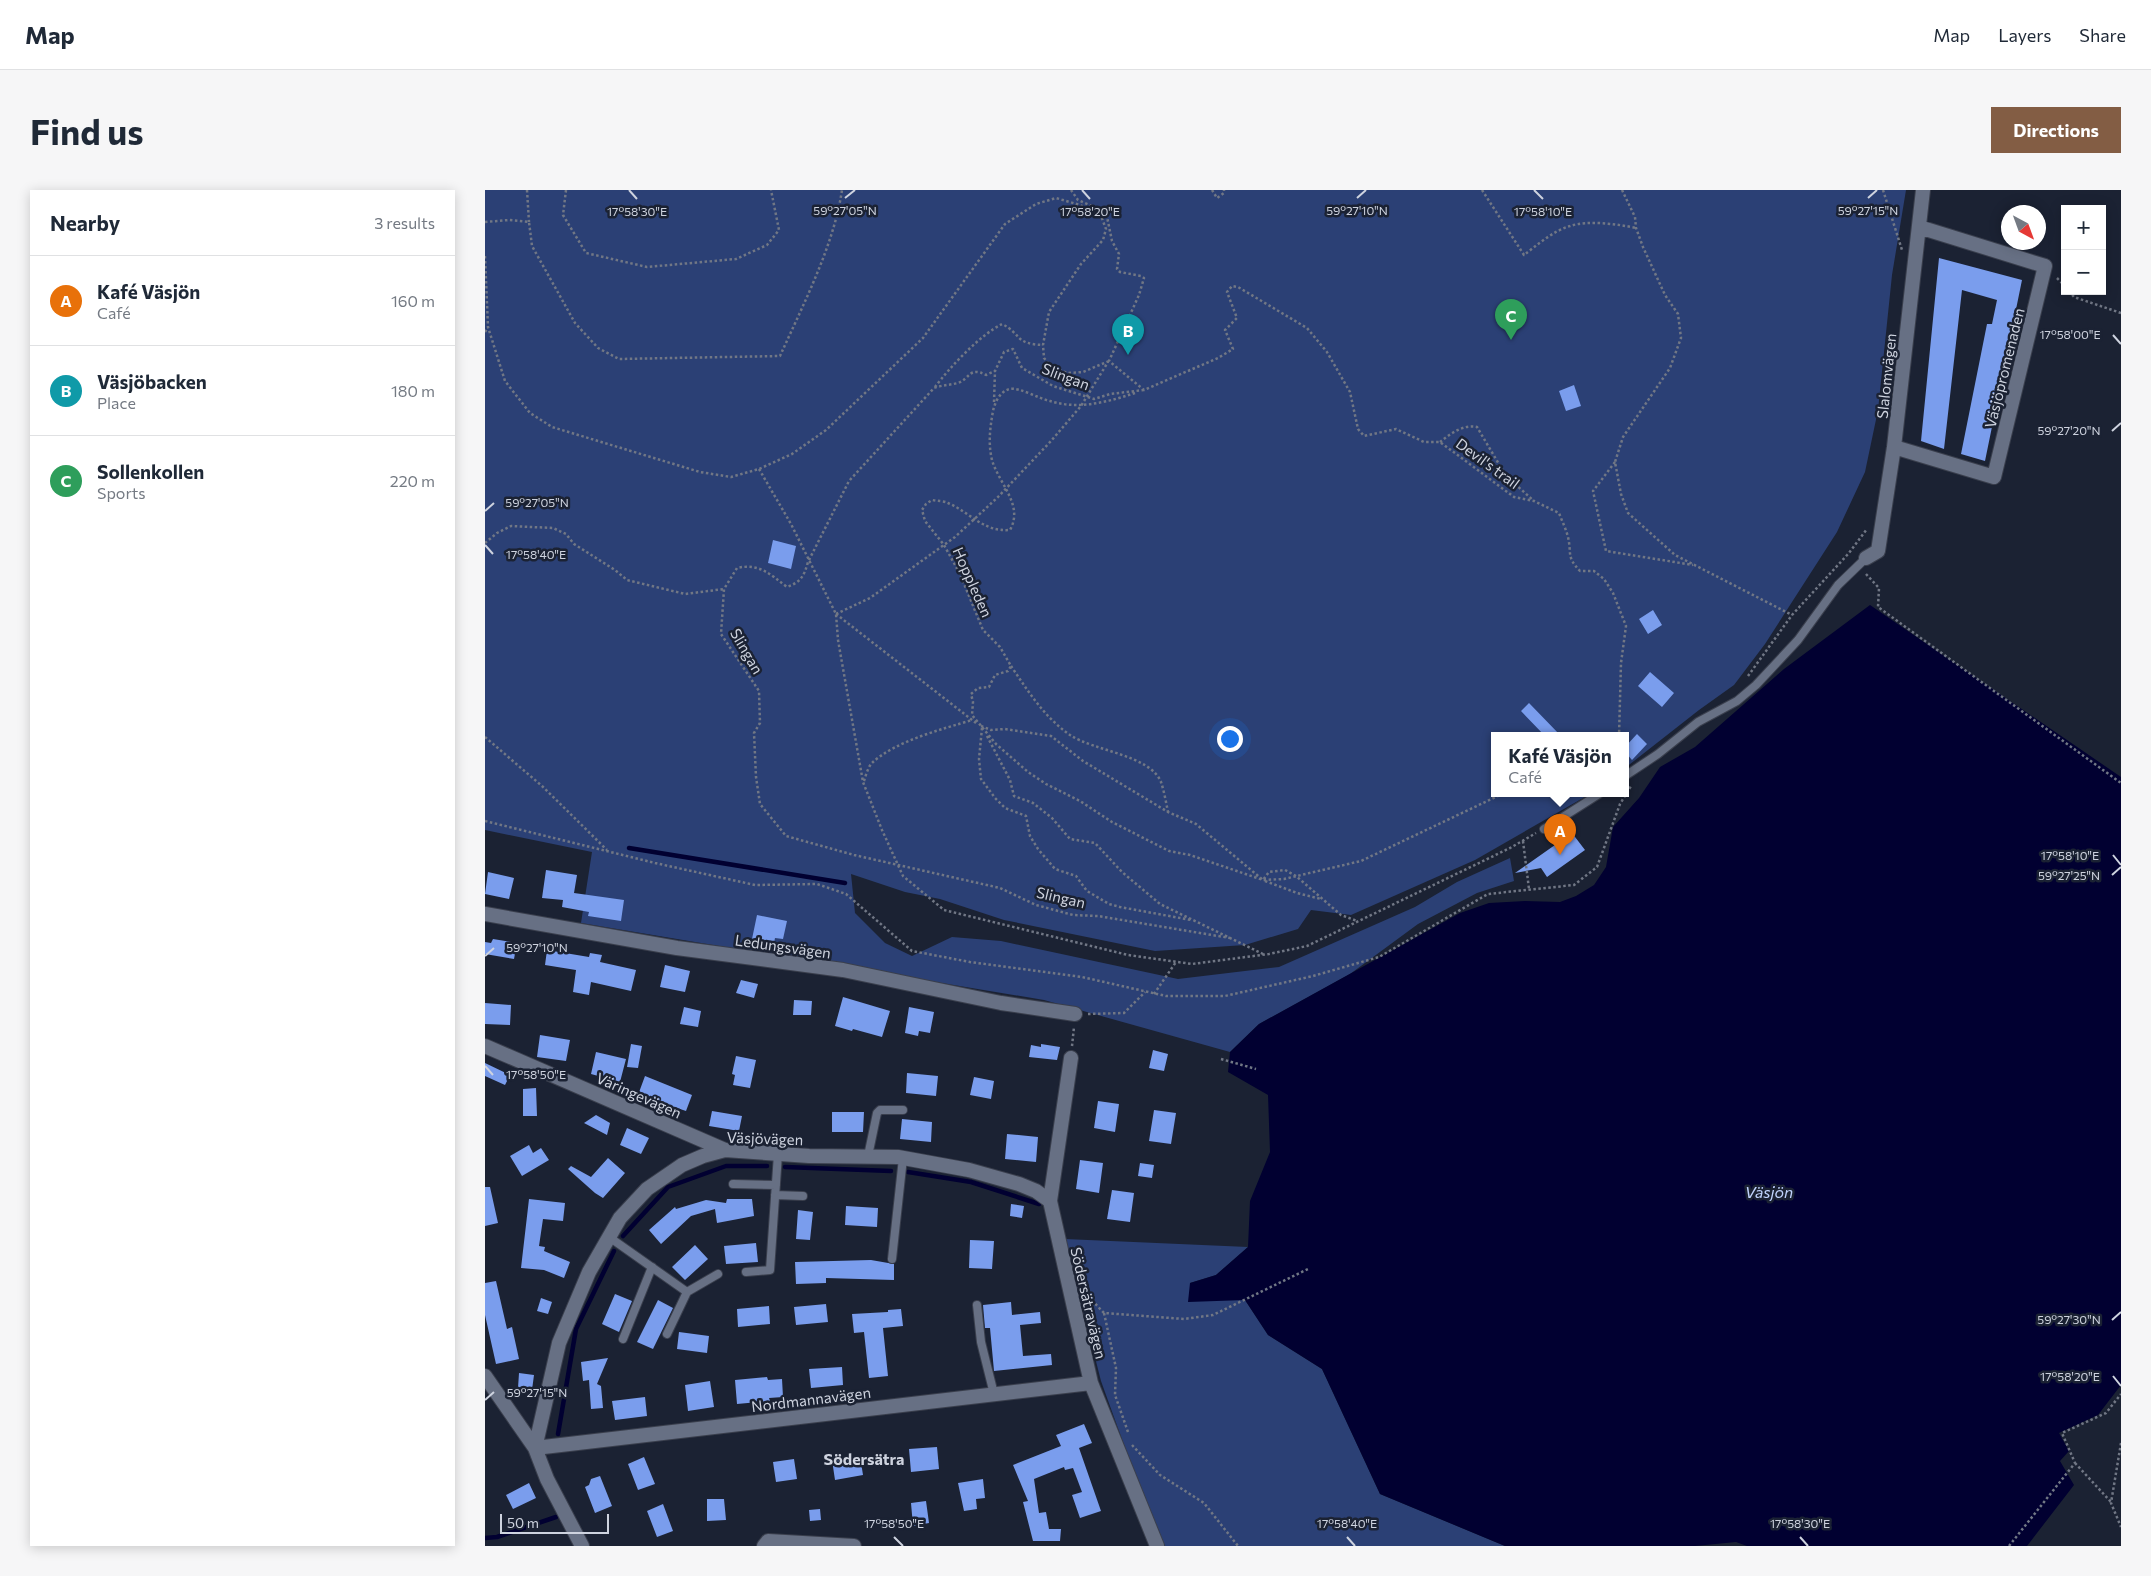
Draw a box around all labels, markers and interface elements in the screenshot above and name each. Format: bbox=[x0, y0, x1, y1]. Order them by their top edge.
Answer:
text: Map bbox=[25, 20, 75, 49]
text: Map bbox=[1933, 24, 1970, 46]
text: Layers bbox=[1998, 24, 2051, 46]
text: Share bbox=[2079, 24, 2126, 46]
button: Directions bbox=[1991, 107, 2121, 153]
text: Find us bbox=[30, 109, 144, 152]
text: 59°27'05"N bbox=[813, 203, 877, 217]
text: 59°27'10"N bbox=[1326, 203, 1388, 217]
text: 59°27'15"N bbox=[1838, 203, 1898, 217]
text: 17°58'30"E bbox=[607, 204, 667, 218]
text: 17°58'20"E bbox=[1060, 204, 1120, 218]
text: 17°58'10"E bbox=[1514, 204, 1572, 218]
north arrow bbox=[2001, 205, 2046, 250]
map controls bbox=[2061, 205, 2106, 295]
button: + bbox=[2061, 205, 2106, 250]
text: Nearby bbox=[50, 210, 120, 235]
text: 3 results bbox=[374, 213, 435, 232]
button: − bbox=[2061, 250, 2106, 295]
text: Kafé Väsjön bbox=[97, 280, 200, 303]
text: A bbox=[60, 291, 72, 310]
text: 160 m bbox=[391, 291, 435, 310]
pin: C bbox=[1495, 299, 1527, 340]
text: Café bbox=[97, 303, 131, 322]
street label: Väsjöpromenaden bbox=[1980, 306, 2028, 430]
pin: B bbox=[1112, 314, 1144, 355]
text: 17°58'00"E bbox=[2039, 327, 2101, 341]
street label: Slalomvägen bbox=[1873, 332, 1899, 420]
street label: Slingan bbox=[1040, 359, 1092, 393]
text: Väsjöbacken bbox=[97, 370, 207, 393]
text: B bbox=[61, 381, 71, 400]
text: 180 m bbox=[391, 381, 435, 400]
text: Place bbox=[97, 393, 136, 412]
text: 59°27'20"N bbox=[2037, 423, 2101, 437]
street label: Devil's trail bbox=[1453, 434, 1523, 492]
text: Sollenkollen bbox=[97, 460, 204, 483]
text: C bbox=[61, 471, 71, 490]
text: 220 m bbox=[390, 471, 435, 490]
text: Sports bbox=[97, 483, 146, 502]
text: 59°27'05"N bbox=[505, 495, 569, 509]
street label: Hoppleden bbox=[950, 544, 996, 620]
text: 17°58'40"E bbox=[506, 547, 566, 561]
street label: Slingan bbox=[727, 625, 767, 677]
your location bbox=[1217, 726, 1243, 752]
popup bbox=[1491, 732, 1629, 797]
text: Kafé Väsjön bbox=[1508, 744, 1612, 767]
text: Café bbox=[1508, 767, 1542, 786]
pin: A bbox=[1544, 814, 1576, 855]
text: 17°58'10"E bbox=[2041, 848, 2099, 862]
text: 59°27'25"N bbox=[2038, 868, 2100, 882]
street label: Slingan bbox=[1035, 883, 1087, 911]
street label: Ledungsvägen bbox=[734, 930, 832, 962]
text: 59°27'10"N bbox=[506, 940, 568, 954]
text: 17°58'50"E bbox=[506, 1067, 566, 1081]
street label: Väringevägen bbox=[594, 1068, 684, 1122]
street label: Väsjövägen bbox=[726, 1128, 804, 1148]
water label: Väsjön bbox=[1745, 1182, 1793, 1201]
street label: Södersätravägen bbox=[1067, 1245, 1111, 1361]
text: 59°27'30"N bbox=[2037, 1312, 2101, 1326]
text: 17°58'20"E bbox=[2040, 1369, 2100, 1383]
street label: Nordmannavägen bbox=[750, 1383, 872, 1415]
text: 59°27'15"N bbox=[507, 1385, 567, 1399]
district label: Södersätra bbox=[824, 1449, 904, 1468]
scale bar bbox=[500, 1511, 609, 1534]
text: 50 m bbox=[507, 1514, 539, 1531]
text: 17°58'50"E bbox=[864, 1516, 924, 1530]
text: 17°58'40"E bbox=[1317, 1516, 1377, 1530]
text: 17°58'30"E bbox=[1770, 1516, 1830, 1530]

